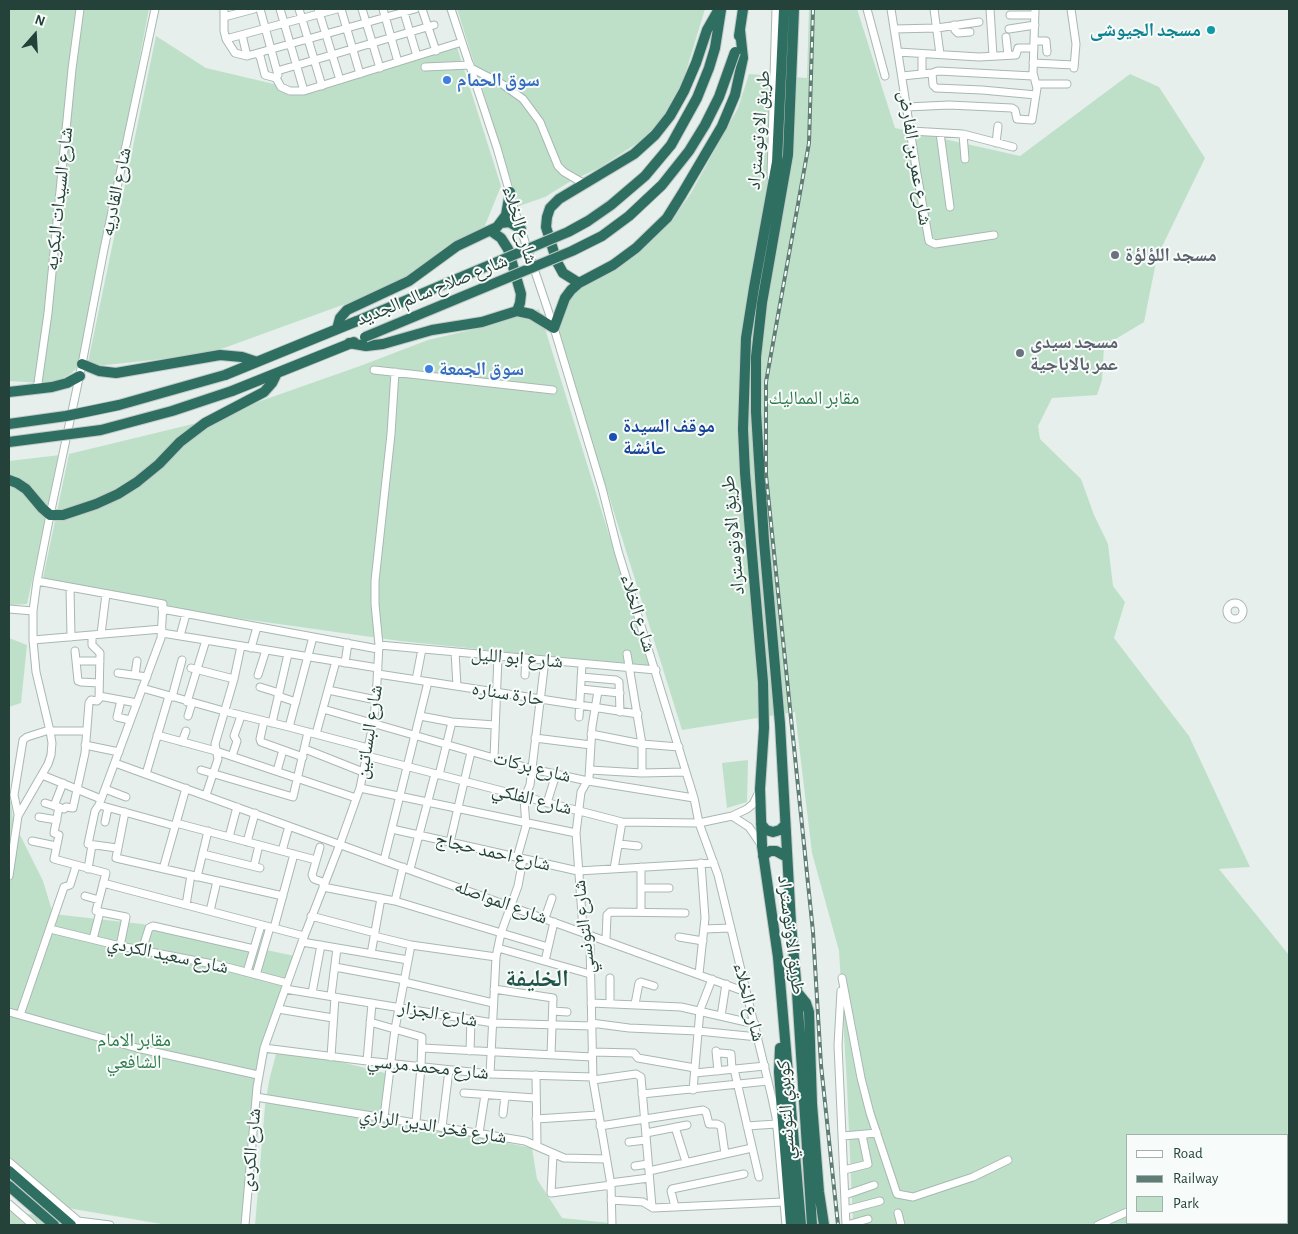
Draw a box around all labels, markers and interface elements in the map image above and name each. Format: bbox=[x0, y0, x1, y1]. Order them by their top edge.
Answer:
north arrow bbox=[10, 10, 60, 60]
text: N bbox=[33, 13, 47, 29]
place label: مسجد الجيوشى bbox=[1090, 19, 1201, 41]
marker: مسجد الجيوشى bbox=[1205, 24, 1217, 36]
place label: سوق الحمام bbox=[457, 69, 540, 91]
street label: طريق الاوتوستراد bbox=[742, 69, 776, 191]
marker: سوق الحمام bbox=[441, 74, 453, 86]
street label: شارع عمر بن الفارض bbox=[893, 89, 937, 227]
street label: شارع السيدات البكريه bbox=[40, 126, 78, 272]
street label: شارع القادريه bbox=[95, 145, 137, 239]
street label: شارع الخلاء bbox=[497, 183, 543, 267]
place label: مسجد اللؤلؤة bbox=[1125, 244, 1217, 266]
street label: شارع صلاح سالم الجديد bbox=[353, 249, 511, 331]
marker: مسجد اللؤلؤة bbox=[1109, 249, 1121, 261]
place label: مسجد سيدى عمر بالاباجية bbox=[1030, 331, 1118, 375]
marker: مسجد سيدى عمر بالاباجية bbox=[1014, 347, 1026, 359]
place label: سوق الجمعة bbox=[439, 358, 524, 380]
marker: سوق الجمعة bbox=[423, 363, 435, 375]
park label: مقابر المماليك bbox=[769, 387, 859, 409]
place label: موقف السيدة عائشة bbox=[623, 415, 715, 459]
marker: موقف السيدة عائشة bbox=[607, 431, 619, 443]
street label: طريق الاوتوستراد bbox=[716, 474, 750, 596]
street label: شارع الخلاء bbox=[615, 571, 661, 655]
street label: شارع ابو الليل bbox=[470, 643, 564, 673]
street label: حارة سناره bbox=[470, 677, 546, 711]
street label: شارع البساتين bbox=[350, 683, 388, 781]
street label: شارع بركات bbox=[491, 746, 573, 788]
street label: شارع الفلكي bbox=[490, 778, 574, 820]
street label: شارع احمد حجاج bbox=[433, 828, 553, 876]
street label: طريق الاوتوستراد bbox=[772, 874, 810, 996]
street label: شارع المواصله bbox=[451, 875, 551, 929]
street label: شارع التونسي bbox=[568, 879, 600, 975]
street label: شارع سعيد الكردي bbox=[105, 931, 231, 979]
street label: شارع الخلاء bbox=[728, 960, 770, 1044]
district label: الخليفة bbox=[505, 965, 569, 993]
street label: شارع الجزار bbox=[397, 996, 479, 1032]
park label: مقابر الامام الشافعي bbox=[97, 1029, 171, 1073]
street label: شارع محمد مرسي bbox=[366, 1049, 490, 1085]
street label: كوبري التونسي bbox=[772, 1060, 800, 1160]
street label: شارع فخر الدين الرازي bbox=[358, 1103, 508, 1149]
street label: شارع الكردى bbox=[236, 1107, 266, 1193]
legend bbox=[1126, 1134, 1288, 1224]
text: Road bbox=[1173, 1146, 1203, 1161]
text: Railway bbox=[1173, 1171, 1218, 1186]
text: Park bbox=[1173, 1196, 1199, 1211]

